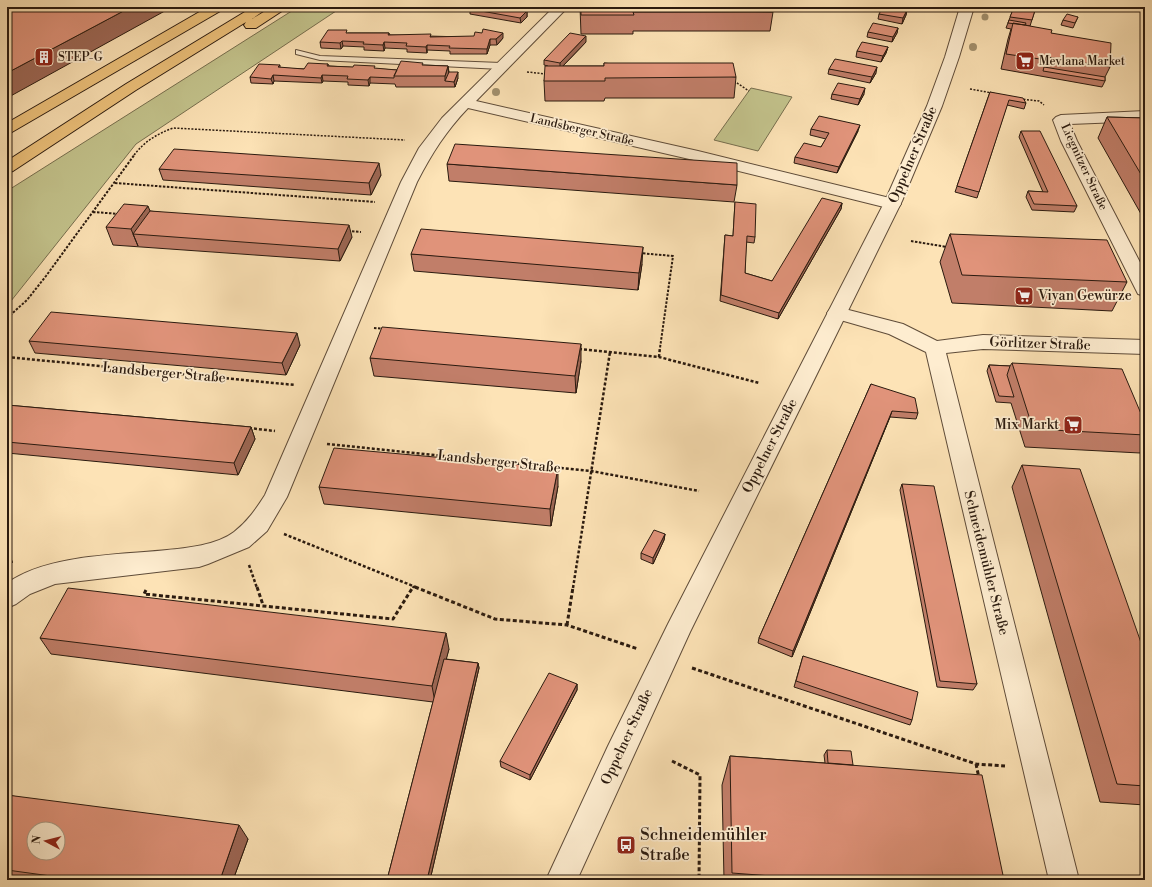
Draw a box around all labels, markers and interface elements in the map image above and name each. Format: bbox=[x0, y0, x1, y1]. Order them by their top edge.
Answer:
building icon: STEP-G bbox=[33, 46, 55, 68]
place label: STEP-G bbox=[58, 50, 103, 65]
supermarket icon: Mevlana Market bbox=[1014, 50, 1036, 72]
place label: Mevlana Market bbox=[1039, 54, 1126, 69]
street label: Oppelner Straße bbox=[884, 104, 942, 206]
street label: Landsberger Straße bbox=[529, 111, 635, 149]
street label: Liegnitzer Straße bbox=[1057, 121, 1111, 213]
supermarket icon: Viyan Gewürze bbox=[1013, 285, 1035, 307]
place label: Viyan Gewürze bbox=[1037, 287, 1132, 305]
street label: Görlitzer Straße bbox=[989, 333, 1091, 355]
street label: Landsberger Straße bbox=[102, 359, 226, 387]
street label: Oppelner Straße bbox=[738, 396, 802, 496]
supermarket icon: Mix Markt bbox=[1062, 414, 1084, 436]
place label: Mix Markt bbox=[994, 416, 1059, 434]
street label: Landsberger Straße bbox=[436, 447, 562, 477]
street label: Schneidemühler Straße bbox=[959, 489, 1013, 637]
street label: Oppelner Straße bbox=[597, 686, 657, 788]
north arrow bbox=[26, 821, 66, 861]
place label: Schneidemühler Straße bbox=[640, 824, 767, 866]
text: N bbox=[30, 834, 45, 845]
bus stop icon: Schneidemühler Straße bbox=[615, 834, 637, 856]

